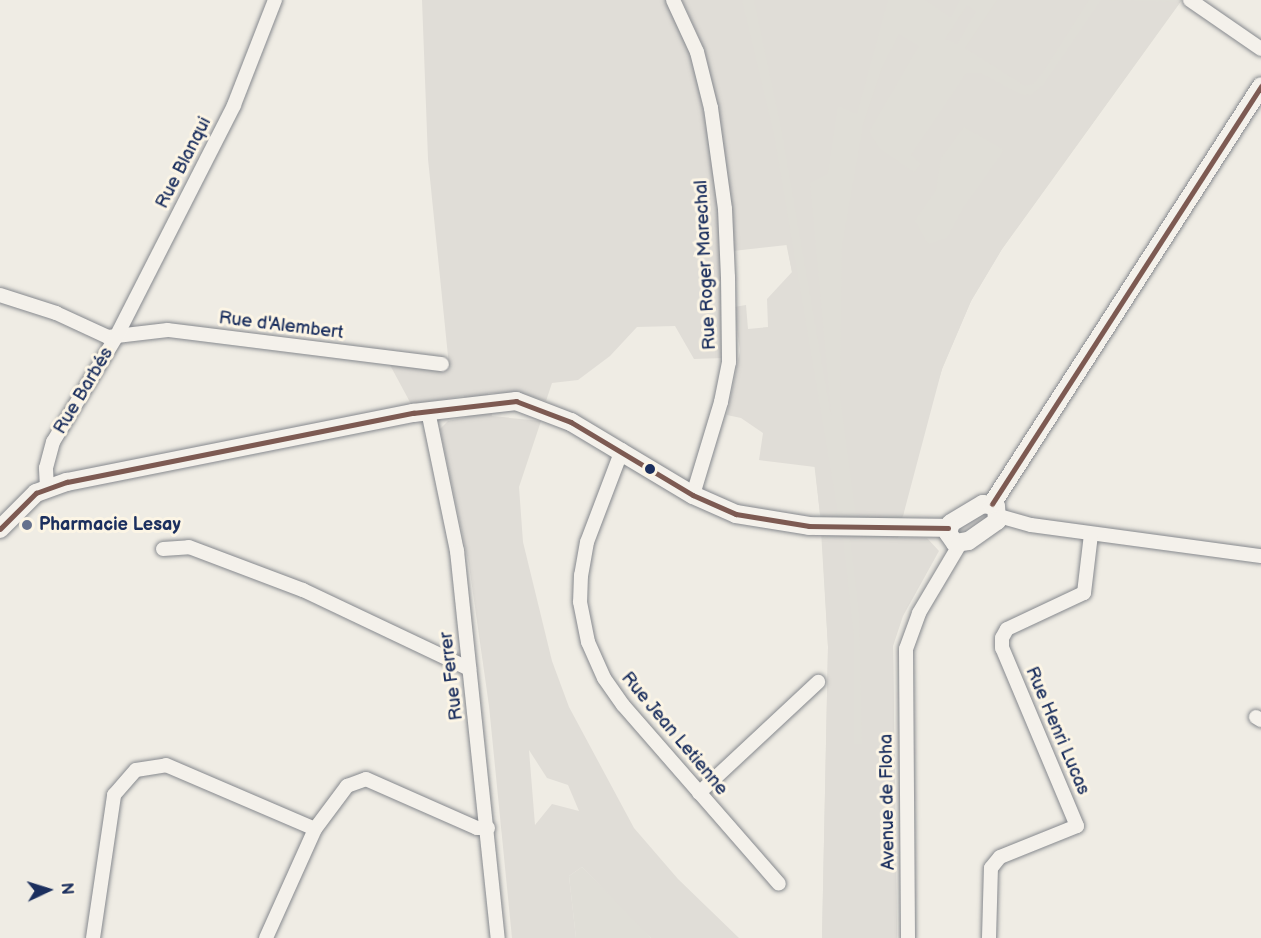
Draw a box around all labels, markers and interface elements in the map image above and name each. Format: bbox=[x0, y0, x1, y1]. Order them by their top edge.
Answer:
street label: Rue Blanqui bbox=[152, 114, 216, 212]
street label: Rue Roger Marechal bbox=[691, 180, 721, 350]
street label: Rue d'Alembert bbox=[218, 308, 344, 344]
street label: Rue Barbés bbox=[50, 344, 118, 438]
unlabelled marker bbox=[644, 463, 656, 475]
place label: Pharmacie Lesay bbox=[39, 514, 181, 536]
marker: Pharmacie Lesay bbox=[20, 518, 34, 532]
street label: Rue Ferrer bbox=[436, 631, 468, 721]
street label: Rue Henri Lucas bbox=[1020, 664, 1094, 798]
street label: Rue Jean Letienne bbox=[616, 668, 732, 800]
street label: Avenue de Floha bbox=[876, 734, 900, 870]
north arrow bbox=[18, 860, 78, 920]
text: N bbox=[57, 882, 76, 895]

